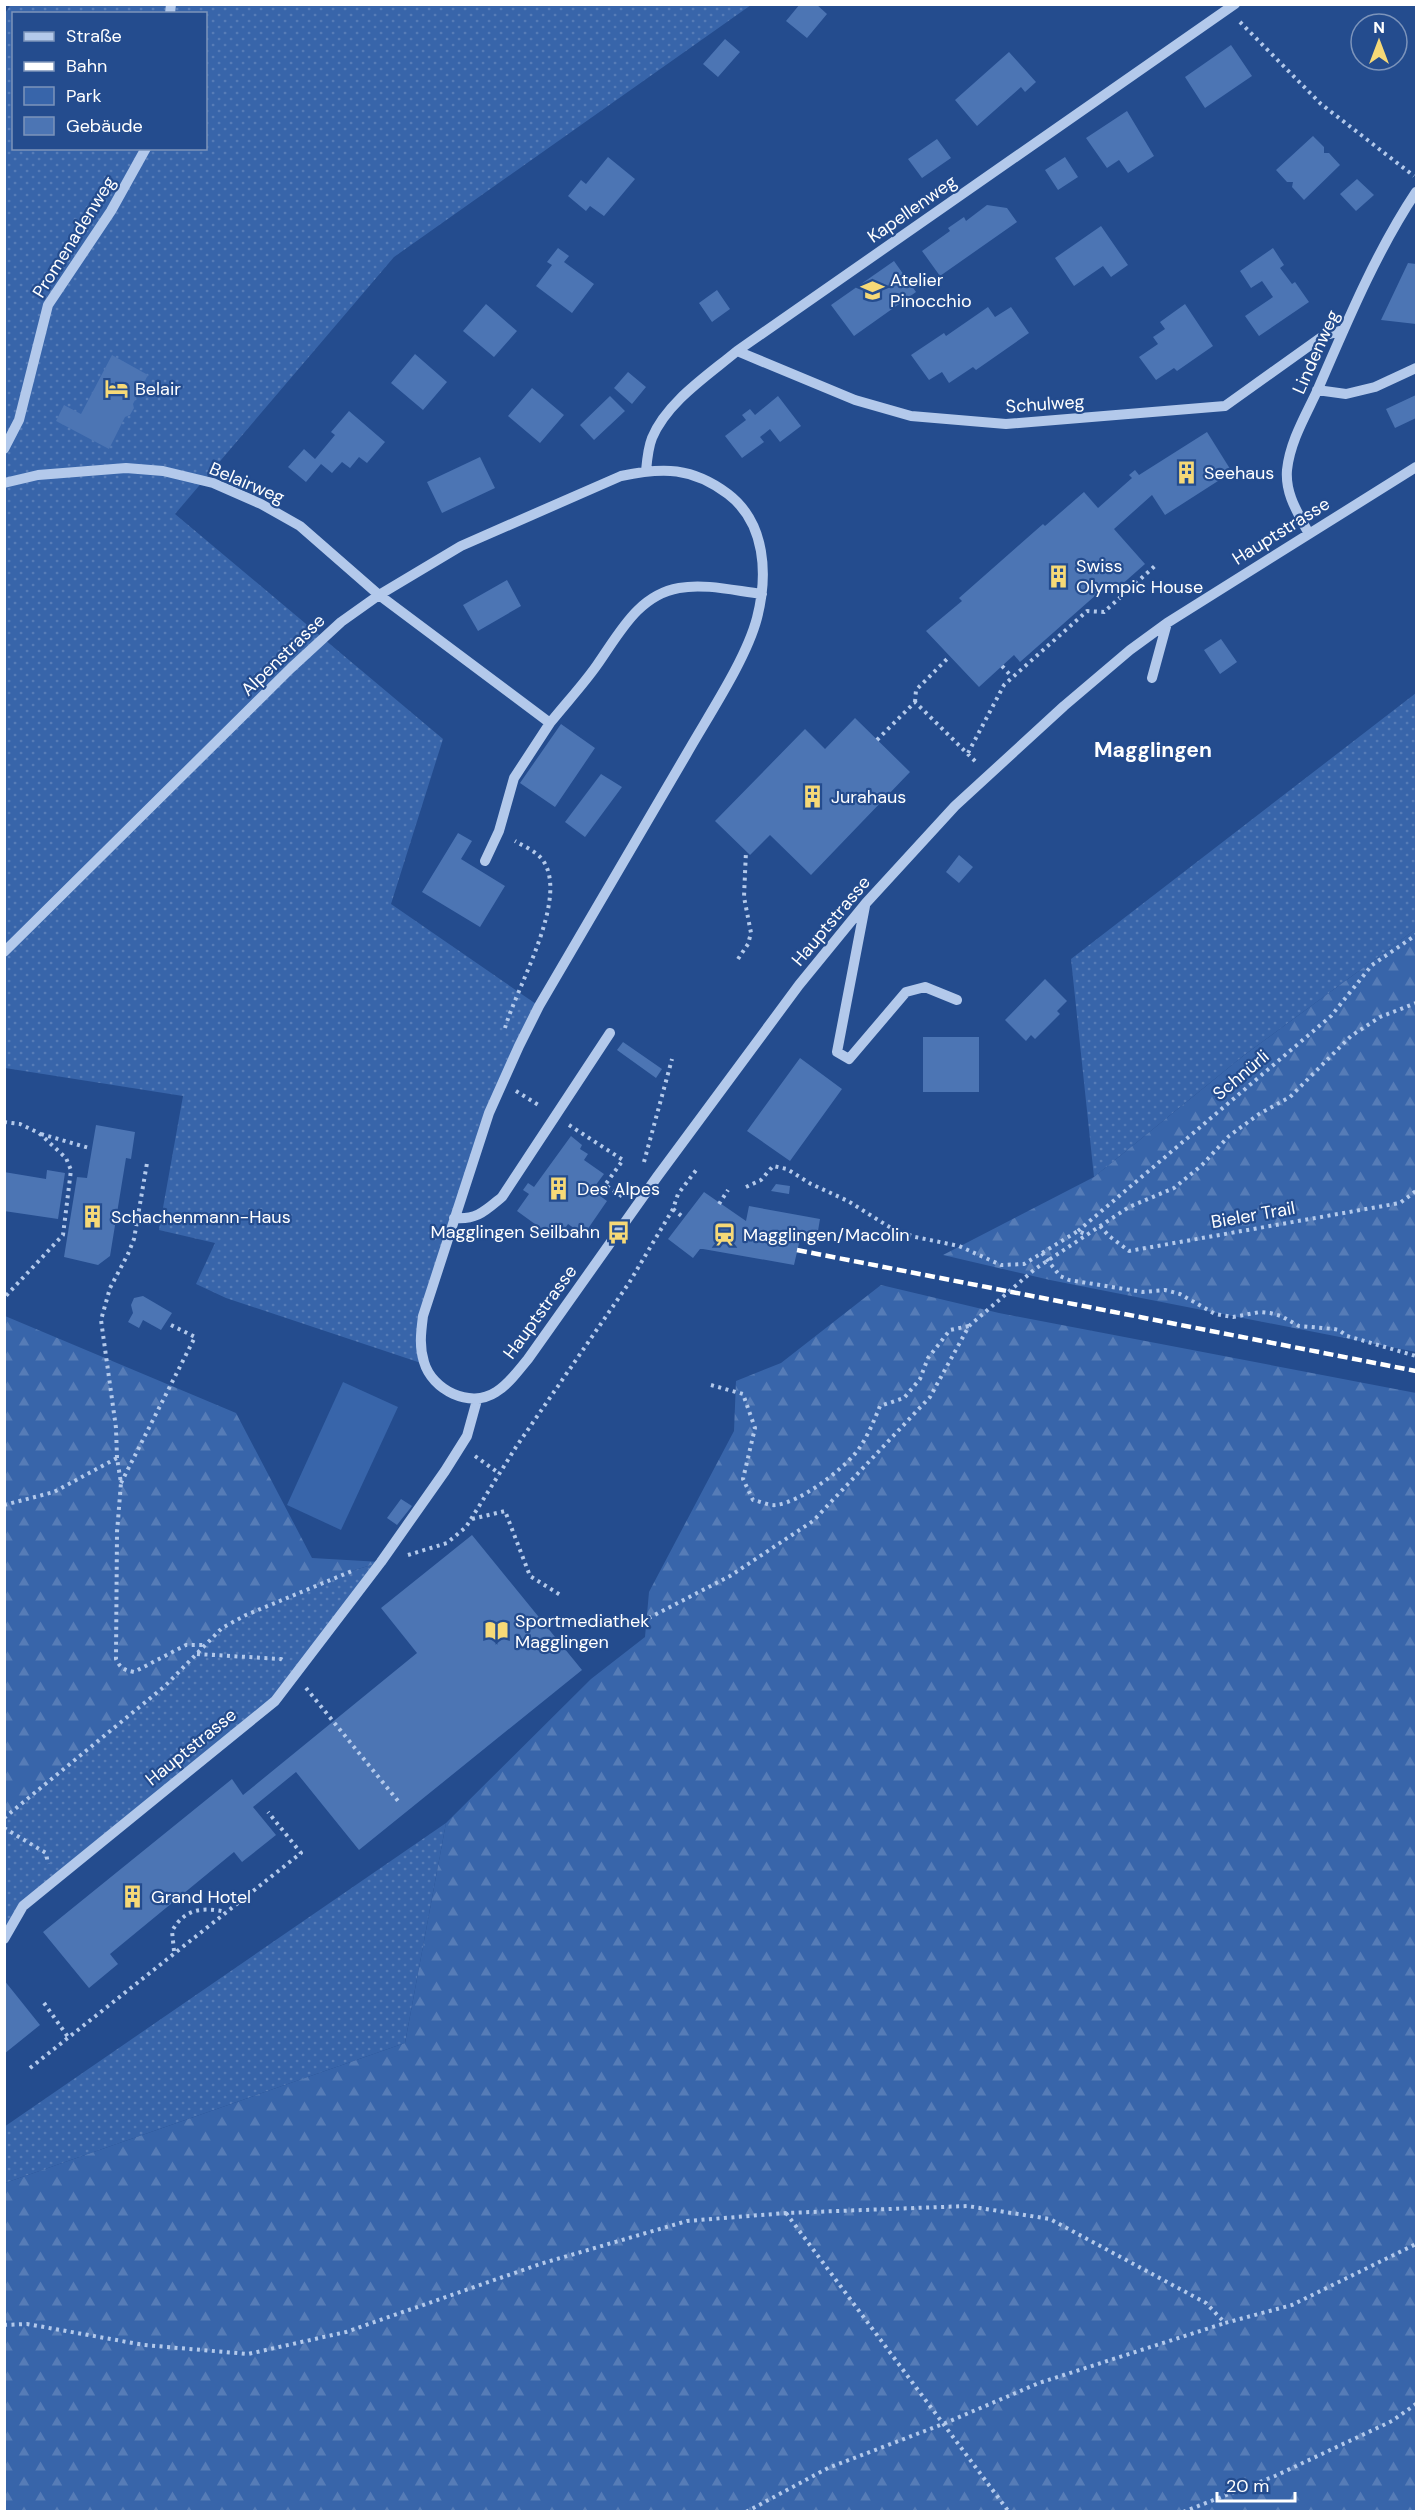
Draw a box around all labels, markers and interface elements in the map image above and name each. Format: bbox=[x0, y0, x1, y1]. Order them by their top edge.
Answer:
legend bbox=[12, 12, 207, 150]
north arrow bbox=[1349, 12, 1409, 72]
text: N bbox=[1373, 17, 1385, 38]
text: Straße bbox=[66, 24, 122, 48]
text: Bahn bbox=[66, 54, 107, 78]
text: Park bbox=[66, 84, 102, 108]
text: Gebäude bbox=[66, 114, 143, 138]
street label: Kapellenweg bbox=[863, 169, 961, 249]
street label: Promenadenweg bbox=[27, 172, 121, 302]
place label: Atelier Pinocchio bbox=[890, 268, 972, 313]
school or university icon: Atelier Pinocchio bbox=[859, 277, 885, 303]
street label: Lindenweg bbox=[1287, 306, 1345, 398]
hotel icon: Belair bbox=[104, 376, 130, 402]
place label: Belair bbox=[135, 377, 181, 401]
street label: Schulweg bbox=[1005, 389, 1085, 419]
street label: Belairweg bbox=[206, 456, 288, 510]
building icon: Seehaus bbox=[1173, 460, 1199, 486]
place label: Seehaus bbox=[1204, 461, 1274, 485]
street label: Hauptstrasse bbox=[1228, 491, 1334, 571]
place label: Swiss Olympic House bbox=[1076, 554, 1203, 599]
building icon: Swiss Olympic House bbox=[1045, 563, 1071, 589]
street label: Alpenstrasse bbox=[236, 609, 330, 701]
district label: Magglingen bbox=[1094, 736, 1212, 764]
building icon: Jurahaus bbox=[800, 784, 826, 810]
place label: Jurahaus bbox=[831, 785, 906, 809]
street label: Hauptstrasse bbox=[786, 871, 876, 971]
street label: Schnürli bbox=[1208, 1044, 1274, 1106]
building icon: Des Alpes bbox=[546, 1176, 572, 1202]
place label: Des Alpes bbox=[577, 1177, 660, 1201]
street label: Bieler Trail bbox=[1209, 1196, 1297, 1234]
building icon: Schachenmann-Haus bbox=[80, 1204, 106, 1230]
place label: Schachenmann-Haus bbox=[111, 1205, 291, 1229]
bus stop icon: Magglingen Seilbahn bbox=[605, 1219, 631, 1245]
place label: Magglingen Seilbahn bbox=[431, 1220, 600, 1244]
station icon: Magglingen/Macolin bbox=[712, 1222, 738, 1248]
place label: Magglingen/Macolin bbox=[743, 1223, 910, 1247]
street label: Hauptstrasse bbox=[498, 1260, 582, 1364]
place label: Sportmediathek Magglingen bbox=[515, 1609, 649, 1654]
library icon: Sportmediathek Magglingen bbox=[484, 1618, 510, 1644]
street label: Hauptstrasse bbox=[140, 1703, 242, 1791]
building icon: Grand Hotel bbox=[120, 1884, 146, 1910]
place label: Grand Hotel bbox=[151, 1885, 251, 1909]
scale bar bbox=[1217, 2465, 1295, 2503]
text: 20 m bbox=[1226, 2474, 1269, 2498]

